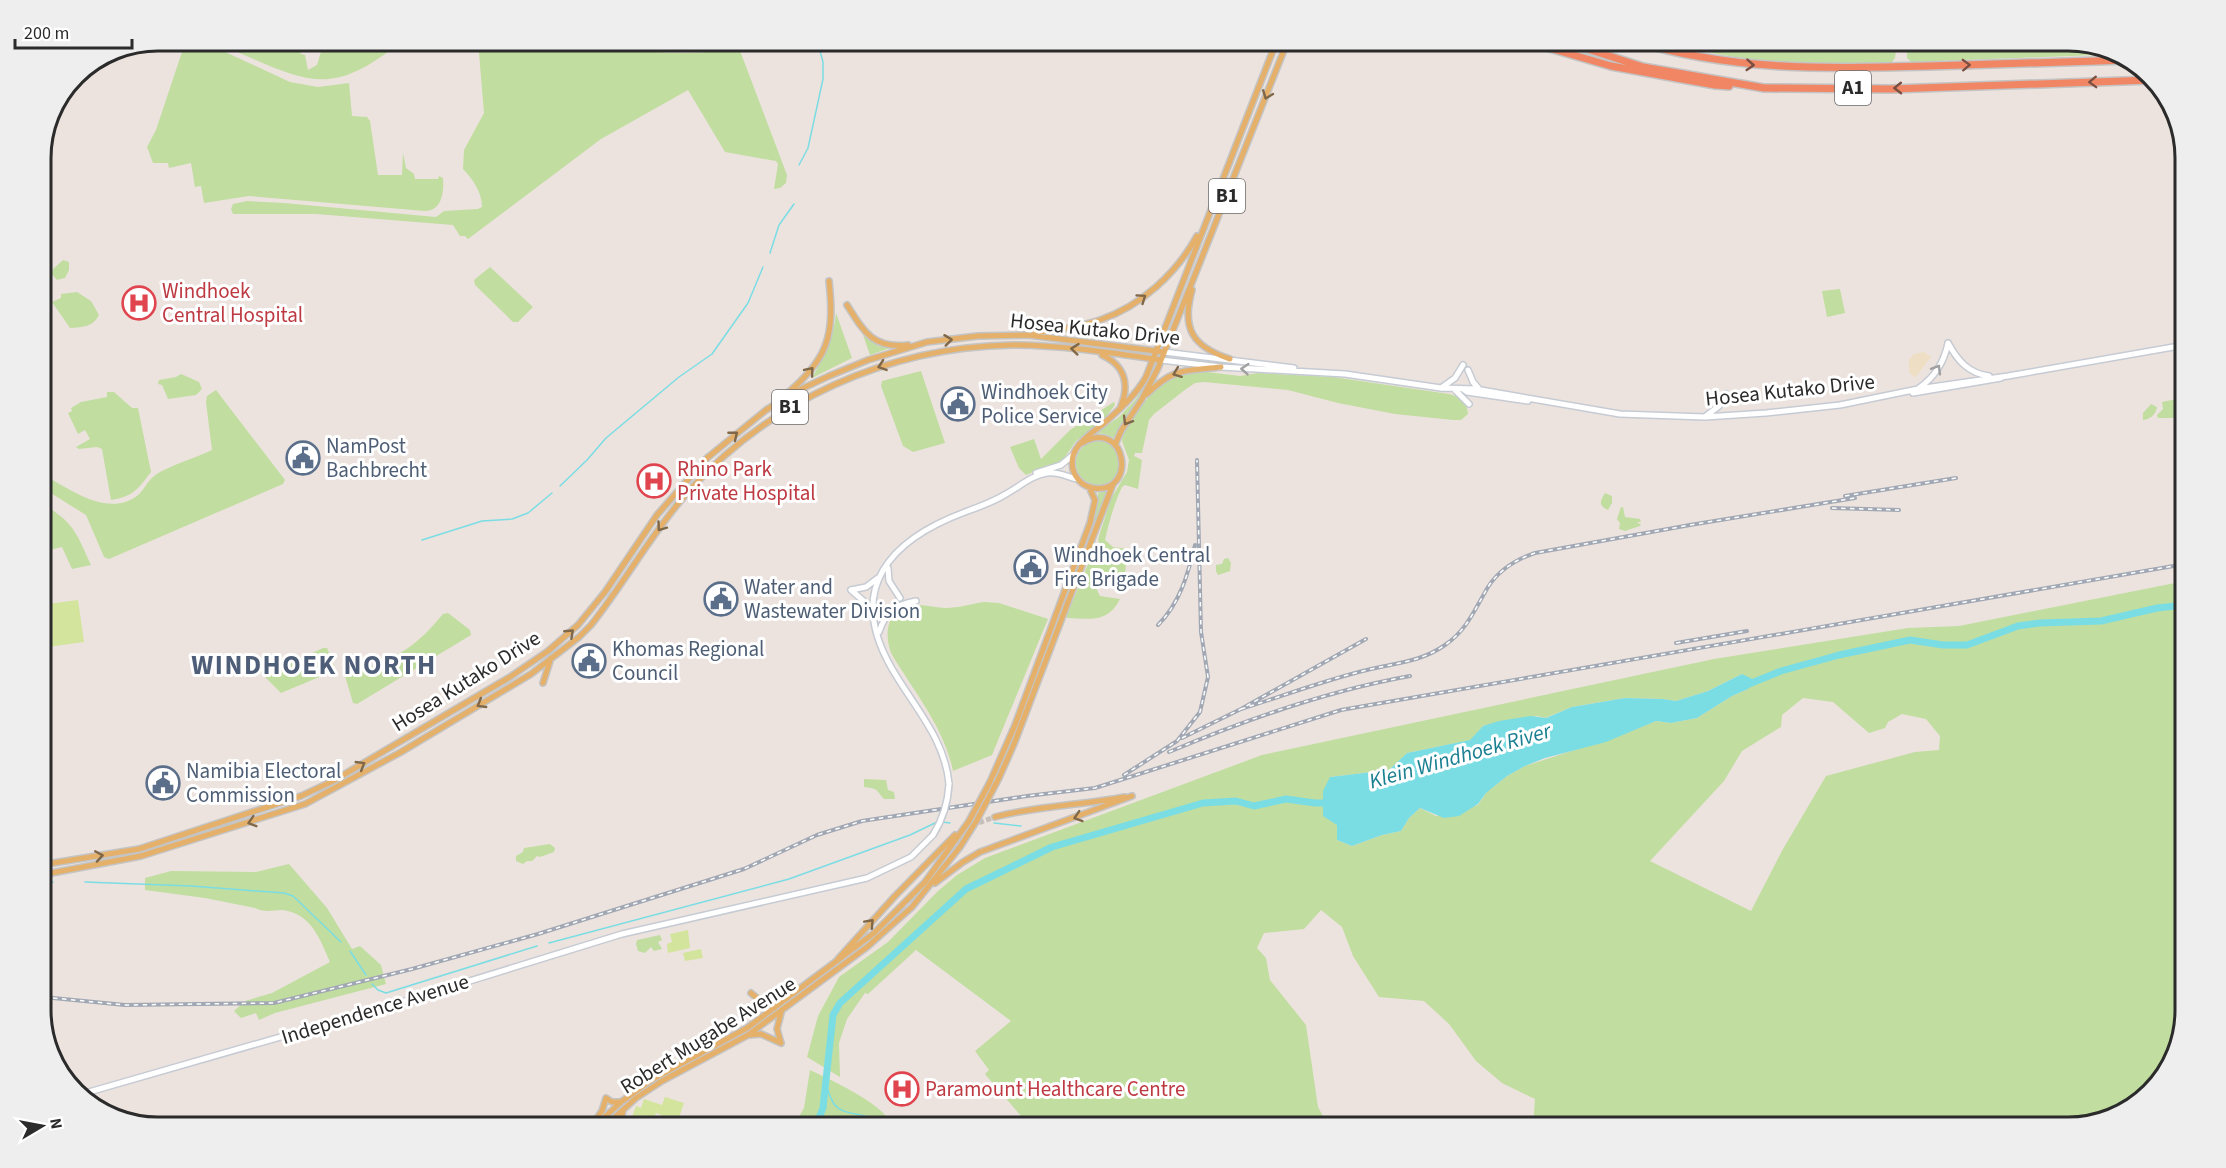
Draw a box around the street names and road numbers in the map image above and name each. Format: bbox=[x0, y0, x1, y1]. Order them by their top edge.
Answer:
road number: A1 bbox=[1835, 71, 1871, 105]
road number: B1 bbox=[1209, 179, 1245, 213]
street label: Hosea Kutako Drive bbox=[1009, 305, 1181, 353]
street label: Hosea Kutako Drive bbox=[1704, 366, 1876, 414]
road number: B1 bbox=[772, 390, 808, 424]
street label: Hosea Kutako Drive bbox=[386, 623, 546, 739]
street label: Independence Avenue bbox=[278, 966, 472, 1052]
street label: Robert Mugabe Avenue bbox=[614, 969, 802, 1101]

